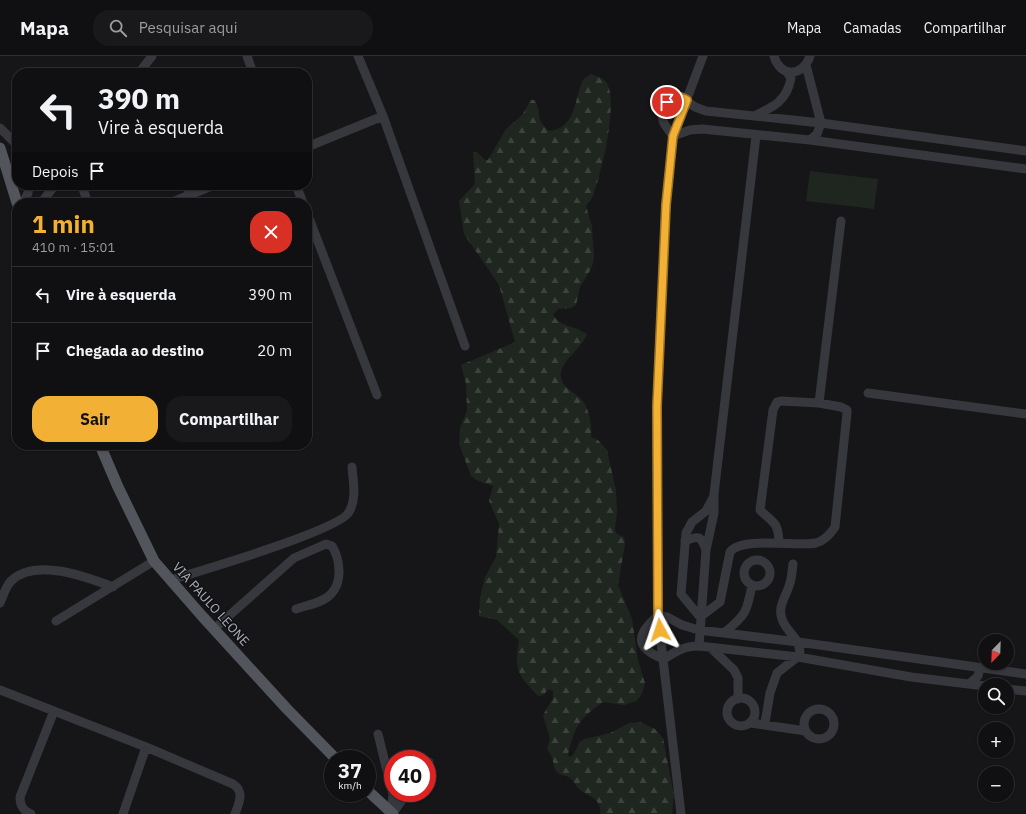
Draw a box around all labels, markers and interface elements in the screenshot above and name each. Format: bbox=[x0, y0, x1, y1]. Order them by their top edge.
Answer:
search box bbox=[93, 10, 373, 46]
text: Mapa bbox=[20, 16, 69, 40]
icon: search bbox=[107, 17, 129, 39]
text: Pesquisar aqui bbox=[139, 18, 237, 37]
text: Mapa bbox=[787, 19, 821, 37]
text: Camadas bbox=[843, 19, 902, 37]
text: Compartilhar bbox=[924, 19, 1006, 37]
text: 390 m bbox=[98, 80, 180, 117]
icon: left bbox=[32, 84, 84, 136]
pin bbox=[650, 85, 684, 119]
icon: arrive bbox=[656, 91, 678, 113]
text: Vire à esquerda bbox=[98, 116, 224, 139]
icon: arrive bbox=[86, 160, 108, 182]
text: Depois bbox=[32, 162, 78, 181]
text: 1 min bbox=[32, 208, 95, 240]
button: close bbox=[250, 211, 292, 253]
text: 410 m · 15:01 bbox=[32, 239, 115, 256]
icon: left bbox=[32, 284, 54, 306]
text: Vire à esquerda bbox=[66, 285, 176, 304]
text: 390 m bbox=[248, 285, 292, 304]
icon: arrive bbox=[32, 340, 54, 362]
text: Chegada ao destino bbox=[66, 341, 204, 360]
text: 20 m bbox=[257, 341, 292, 360]
button: Sair bbox=[32, 396, 158, 442]
button: Compartilhar bbox=[166, 396, 292, 442]
street label: VIA PAULO LEONE bbox=[169, 558, 253, 650]
position arrow bbox=[639, 609, 681, 651]
north arrow bbox=[978, 634, 1014, 670]
map controls bbox=[978, 634, 1014, 802]
button: search bbox=[978, 678, 1014, 714]
button: + bbox=[978, 722, 1014, 758]
speed limit sign: 40 bbox=[384, 750, 436, 802]
text: 37 bbox=[338, 757, 362, 784]
button: − bbox=[978, 766, 1014, 802]
text: km/h bbox=[338, 779, 362, 792]

